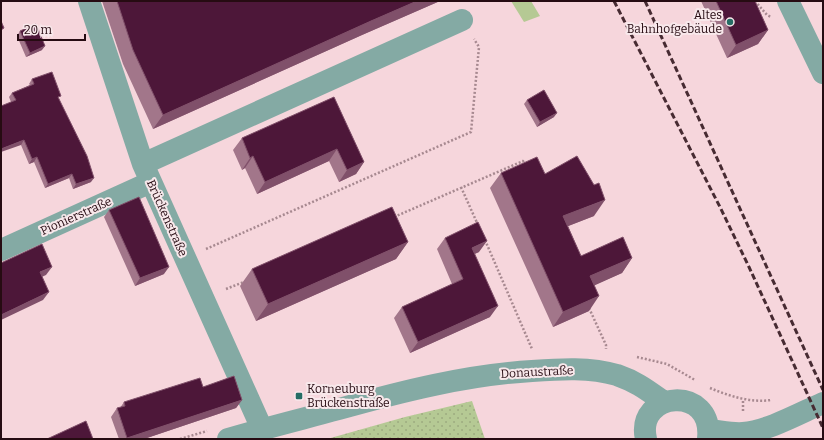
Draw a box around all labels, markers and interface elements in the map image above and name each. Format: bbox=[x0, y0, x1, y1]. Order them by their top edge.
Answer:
place label: Altes Bahnhofgebäude bbox=[627, 8, 722, 36]
scale bar bbox=[18, 16, 85, 42]
marker: Altes Bahnhofgebäude bbox=[725, 17, 735, 27]
text: 20 m bbox=[24, 23, 53, 37]
street label: Brückenstraße bbox=[144, 177, 190, 259]
street label: Pionierstraße bbox=[38, 194, 114, 238]
street label: Donaustraße bbox=[500, 363, 574, 381]
place label: Korneuburg Brückenstraße bbox=[307, 382, 390, 410]
marker: Korneuburg Brückenstraße bbox=[294, 391, 304, 401]

